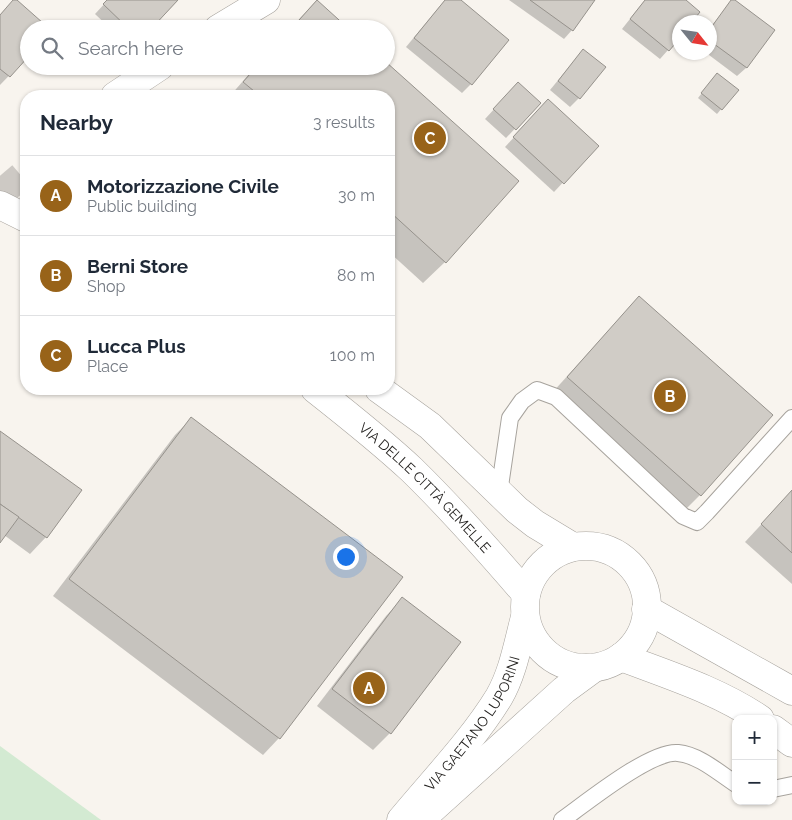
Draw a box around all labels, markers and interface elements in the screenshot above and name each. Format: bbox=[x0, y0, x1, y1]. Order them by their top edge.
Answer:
north arrow bbox=[672, 15, 717, 60]
search box bbox=[20, 20, 395, 75]
icon: search bbox=[38, 34, 66, 62]
text: Search here bbox=[78, 37, 184, 59]
text: Nearby bbox=[40, 110, 113, 135]
text: 3 results bbox=[313, 113, 375, 132]
pin: C bbox=[414, 119, 446, 157]
text: Motorizzazione Civile bbox=[87, 175, 279, 197]
text: A bbox=[51, 186, 61, 205]
text: 30 m bbox=[338, 186, 375, 205]
text: Public building bbox=[87, 197, 197, 216]
text: Berni Store bbox=[87, 255, 188, 277]
text: B bbox=[51, 266, 61, 285]
text: 80 m bbox=[337, 266, 375, 285]
text: Shop bbox=[87, 277, 125, 296]
text: Lucca Plus bbox=[87, 335, 186, 357]
text: C bbox=[51, 346, 61, 365]
text: 100 m bbox=[330, 346, 375, 365]
text: Place bbox=[87, 357, 128, 376]
pin: B bbox=[654, 377, 686, 415]
street label: VIA DELLE CITTÀ GEMELLE bbox=[356, 419, 494, 556]
your location bbox=[333, 544, 359, 570]
street label: VIA GAETANO LUPORINI bbox=[421, 654, 523, 794]
pin: A bbox=[353, 669, 385, 707]
map controls bbox=[732, 715, 777, 805]
button: + bbox=[732, 715, 777, 760]
button: − bbox=[732, 760, 777, 805]

